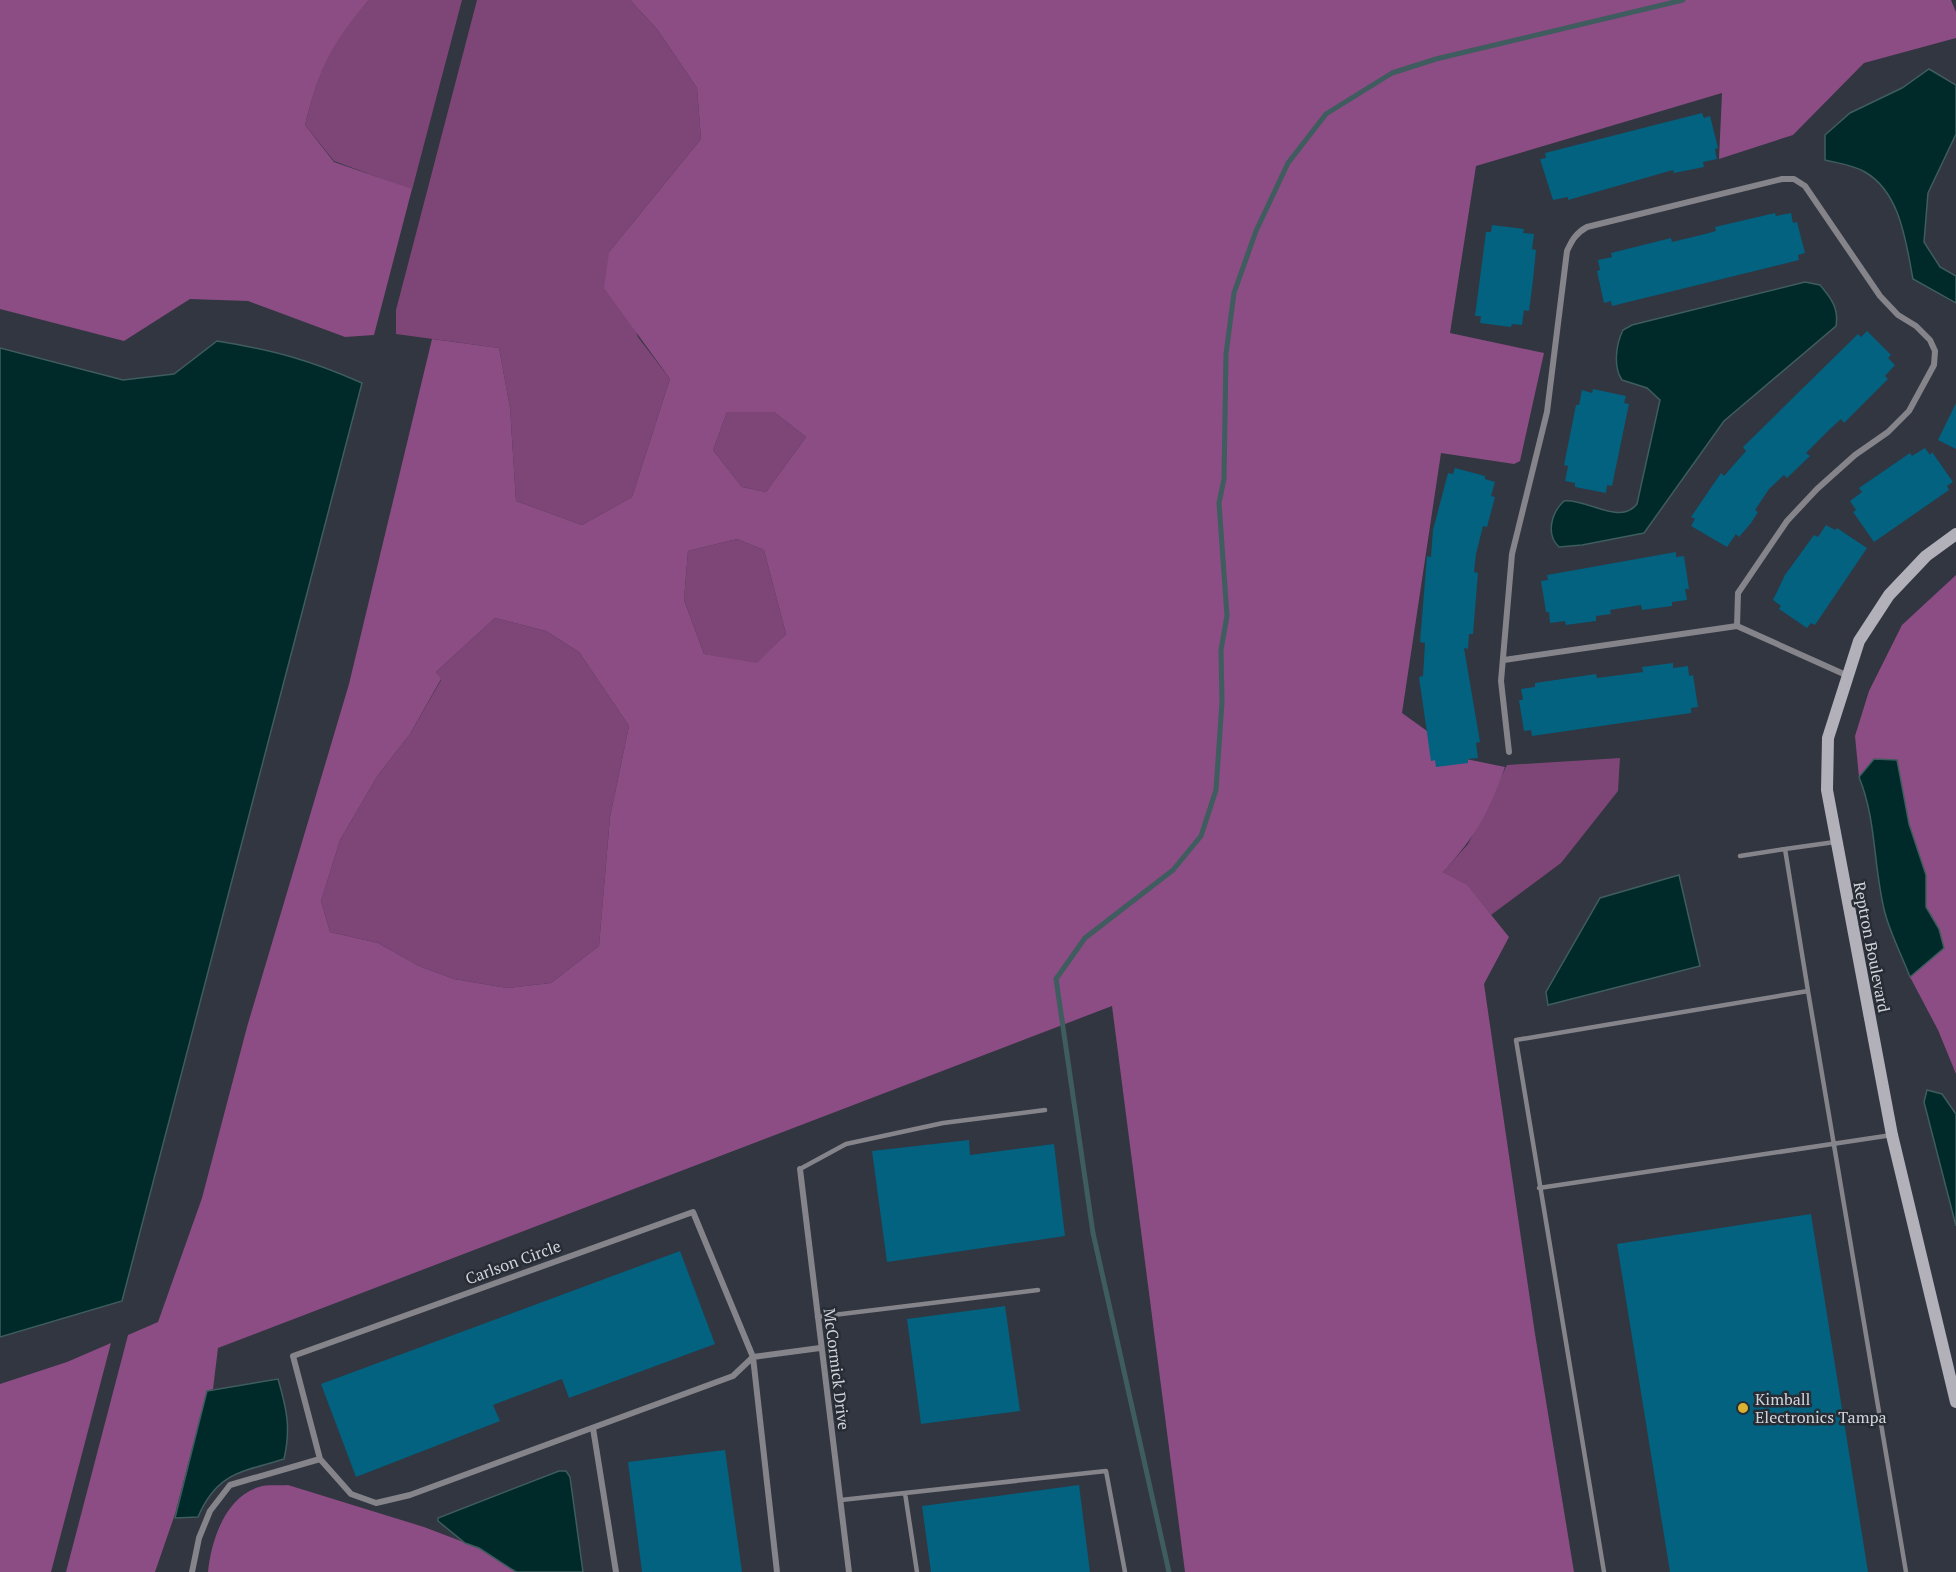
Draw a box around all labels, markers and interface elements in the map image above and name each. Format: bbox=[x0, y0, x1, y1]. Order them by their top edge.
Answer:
street label: Reptron Boulevard bbox=[1849, 880, 1895, 1014]
street label: Carlson Circle bbox=[462, 1235, 564, 1289]
street label: McCormick Drive bbox=[819, 1307, 855, 1431]
place label: Kimball Electronics Tampa bbox=[1755, 1388, 1887, 1428]
marker: Kimball Electronics Tampa bbox=[1736, 1401, 1750, 1415]

